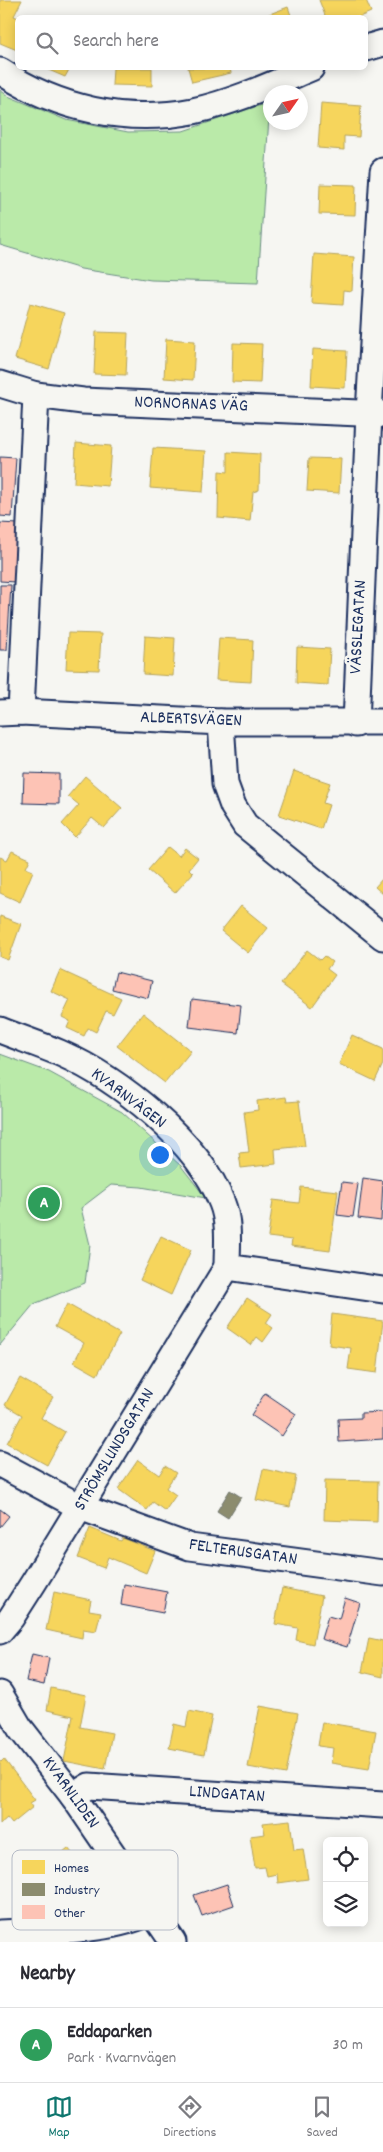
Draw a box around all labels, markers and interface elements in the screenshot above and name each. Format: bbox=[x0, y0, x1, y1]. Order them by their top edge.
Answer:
search box bbox=[15, 15, 368, 70]
icon: search bbox=[33, 29, 61, 57]
text: Search here bbox=[73, 29, 159, 56]
north arrow bbox=[263, 85, 308, 130]
street label: NORNORNAS VÄG bbox=[134, 391, 248, 419]
street label: VÄSSLEGATAN bbox=[344, 579, 374, 675]
street label: ALBERTSVÄGEN bbox=[140, 706, 242, 734]
street label: KVARNVÄGEN bbox=[85, 1062, 171, 1136]
your location bbox=[147, 1142, 173, 1168]
pin: A bbox=[28, 1184, 60, 1222]
street label: STRÖMSLUNDSGATAN bbox=[68, 1384, 162, 1516]
street label: FELTERUSGATAN bbox=[187, 1533, 299, 1573]
street label: KVARNLIDEN bbox=[35, 1752, 105, 1834]
street label: LINDGATAN bbox=[188, 1780, 266, 1810]
map controls bbox=[323, 1837, 368, 1927]
button: locate bbox=[323, 1837, 368, 1882]
legend bbox=[12, 1850, 178, 1930]
text: Homes bbox=[54, 1859, 89, 1879]
text: Industry bbox=[54, 1881, 100, 1901]
button: layers bbox=[323, 1882, 368, 1927]
text: Other bbox=[54, 1904, 86, 1924]
text: Nearby bbox=[20, 1960, 75, 1990]
text: Eddaparken bbox=[67, 2020, 152, 2047]
text: A bbox=[32, 2034, 40, 2057]
text: 30 m bbox=[333, 2034, 363, 2057]
text: Park · Kvarnvägen bbox=[67, 2047, 176, 2070]
tab: Map bbox=[45, 2093, 73, 2143]
tab: Directions bbox=[163, 2093, 216, 2143]
tab: Saved bbox=[307, 2093, 338, 2143]

